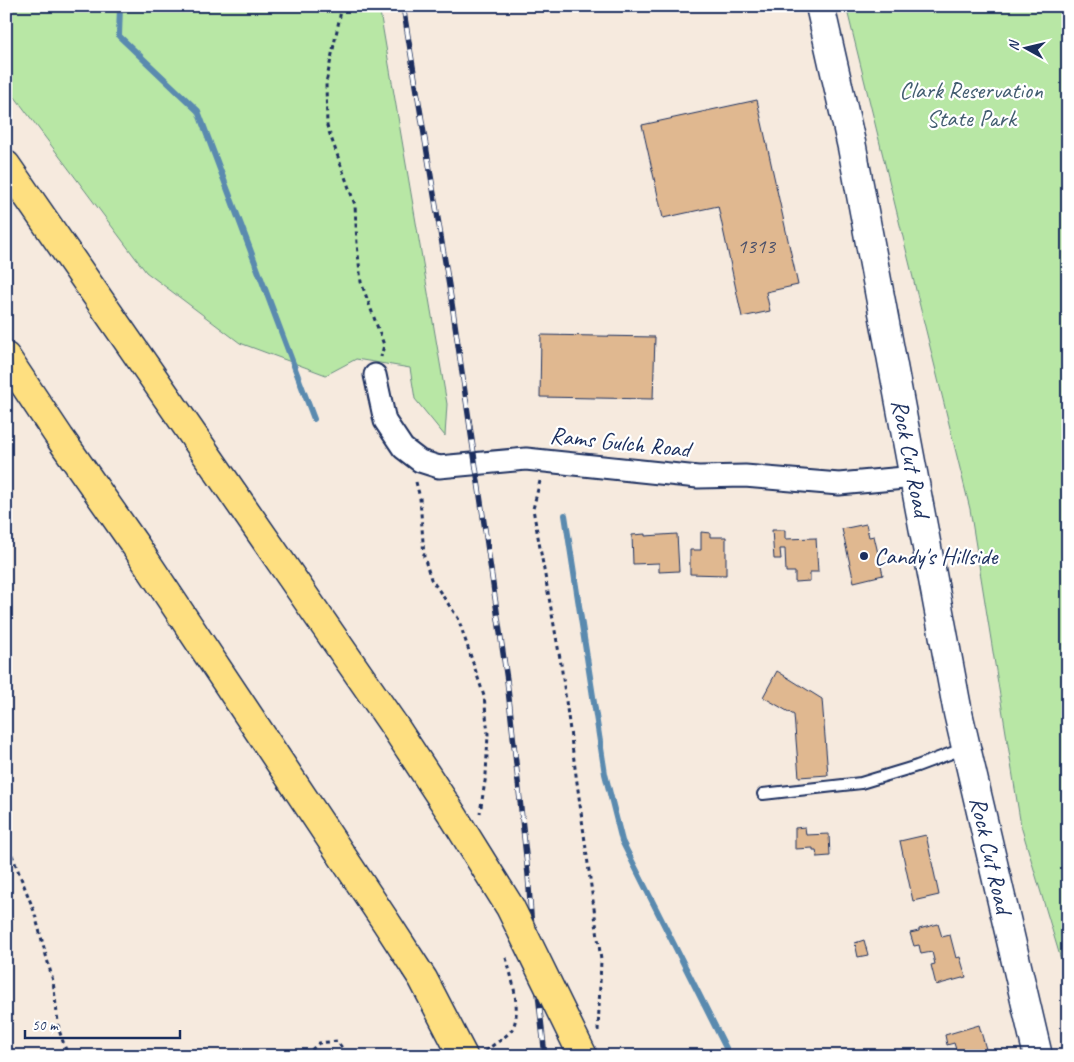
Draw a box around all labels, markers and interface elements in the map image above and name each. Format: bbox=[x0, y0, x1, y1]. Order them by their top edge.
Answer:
north arrow bbox=[1002, 22, 1052, 72]
text: N bbox=[1005, 38, 1023, 52]
park label: Clark Reservation State Park bbox=[899, 75, 1043, 133]
house number: 1313 bbox=[737, 233, 776, 259]
street label: Rock Cut Road bbox=[885, 397, 938, 523]
street label: Rams Gulch Road bbox=[548, 420, 695, 465]
place label: Candy's Hillside bbox=[874, 541, 999, 571]
marker: Candy's Hillside bbox=[858, 550, 870, 562]
street label: Rock Cut Road bbox=[963, 794, 1020, 920]
scale bar bbox=[25, 1007, 180, 1039]
text: 50 m bbox=[32, 1016, 59, 1035]

